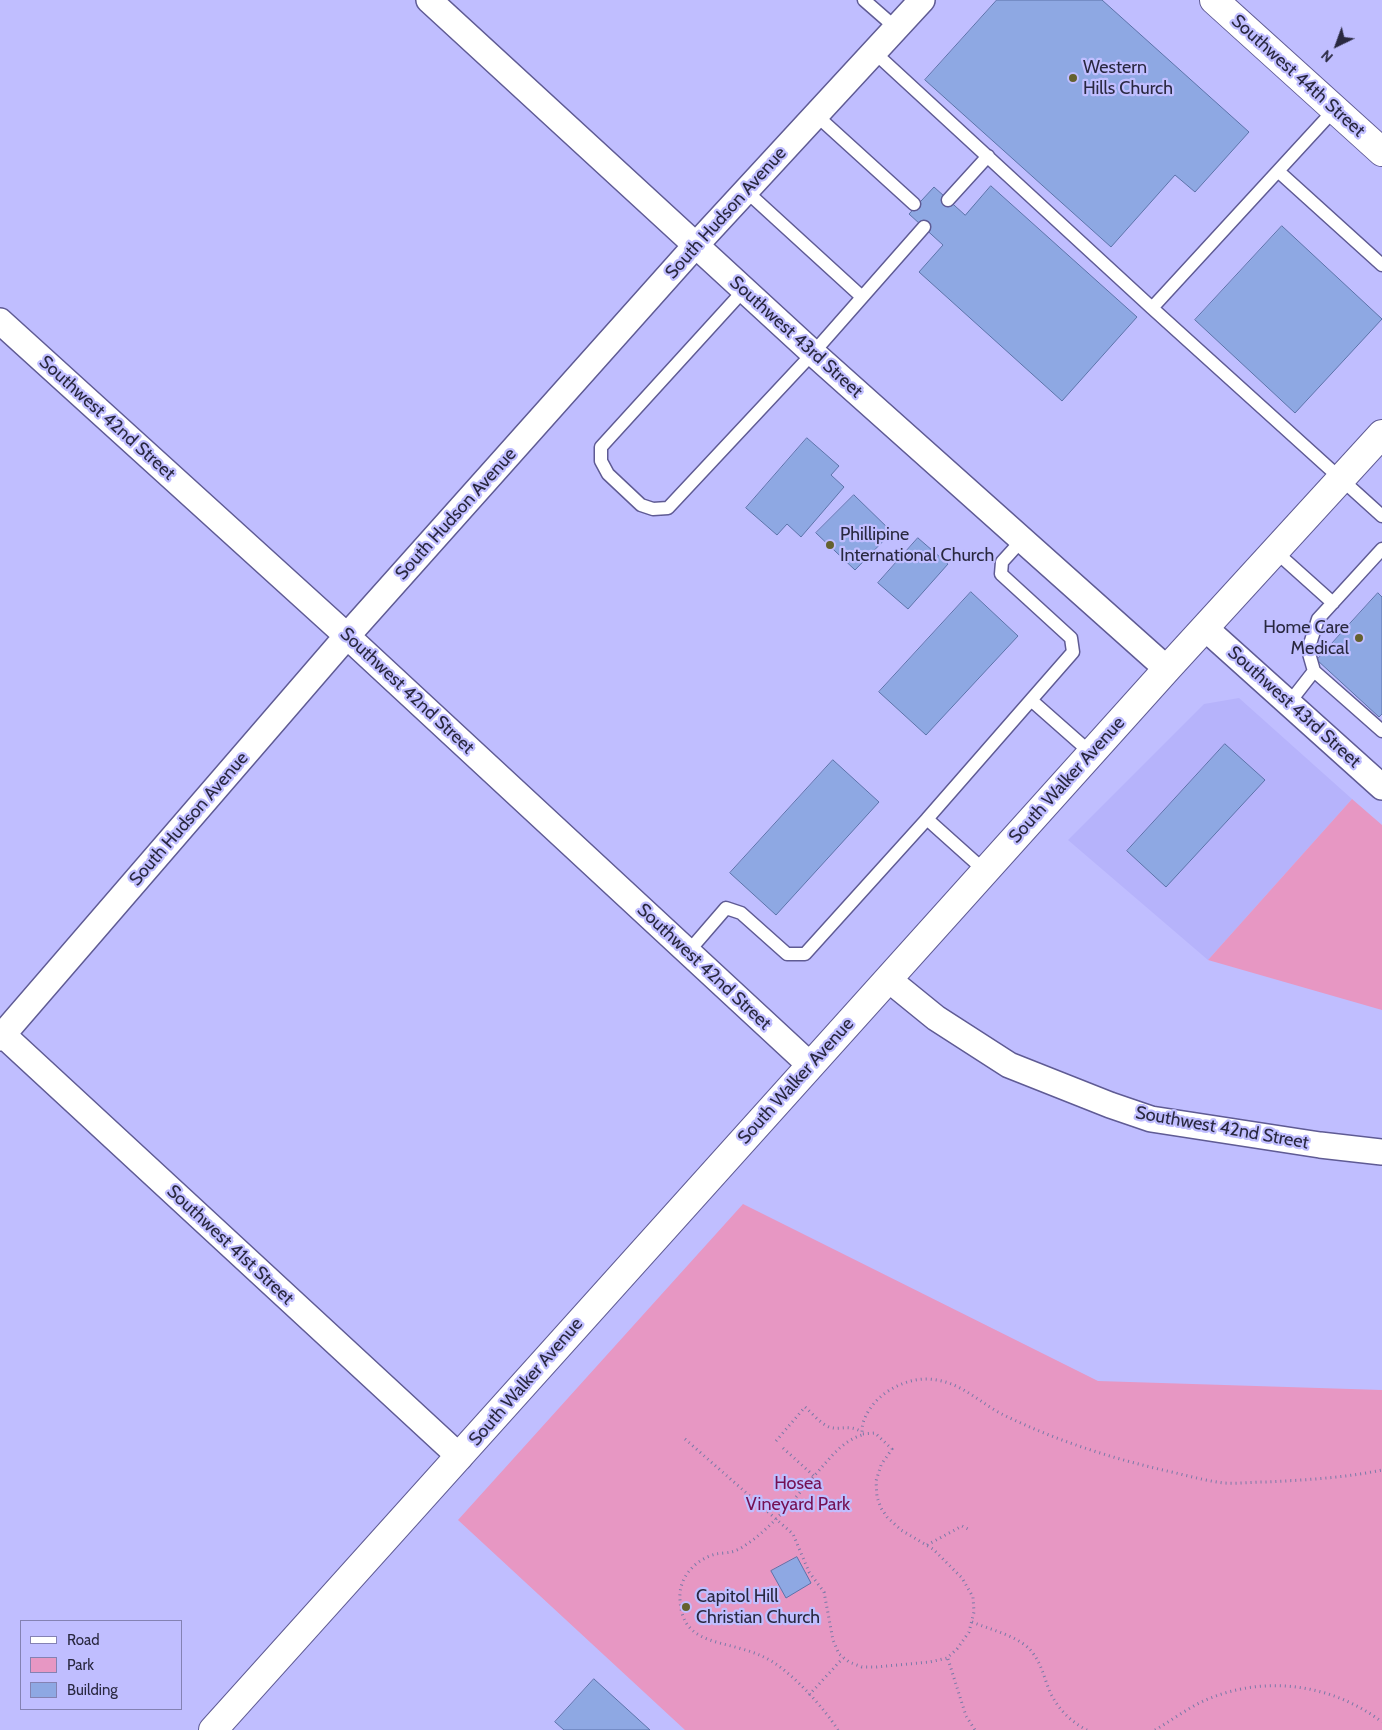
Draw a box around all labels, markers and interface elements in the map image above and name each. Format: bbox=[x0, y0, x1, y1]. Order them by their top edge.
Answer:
street label: Southwest 44th Street bbox=[1227, 10, 1369, 142]
north arrow bbox=[1312, 20, 1362, 70]
text: N bbox=[1317, 46, 1337, 66]
place label: Western Hills Church bbox=[1083, 57, 1173, 100]
marker: Western Hills Church bbox=[1067, 72, 1079, 84]
street label: South Hudson Avenue bbox=[661, 143, 791, 283]
street label: Southwest 43rd Street bbox=[725, 272, 867, 402]
street label: Southwest 42nd Street bbox=[35, 351, 179, 485]
street label: South Hudson Avenue bbox=[391, 444, 521, 584]
place label: Phillipine International Church bbox=[840, 524, 994, 566]
marker: Phillipine International Church bbox=[824, 539, 836, 551]
place label: Home Care Medical bbox=[1263, 617, 1349, 660]
street label: Southwest 42nd Street bbox=[335, 623, 479, 759]
marker: Home Care Medical bbox=[1353, 632, 1365, 644]
street label: Southwest 43rd Street bbox=[1223, 642, 1365, 772]
street label: South Walker Avenue bbox=[1005, 712, 1129, 848]
street label: South Hudson Avenue bbox=[125, 748, 253, 890]
street label: Southwest 42nd Street bbox=[632, 899, 776, 1035]
street label: South Walker Avenue bbox=[734, 1013, 858, 1149]
street label: Southwest 42nd Street bbox=[1134, 1102, 1310, 1154]
street label: Southwest 41st Street bbox=[162, 1181, 298, 1309]
street label: South Walker Avenue bbox=[465, 1314, 587, 1450]
park label: Hosea Vineyard Park bbox=[746, 1473, 850, 1516]
place label: Capitol Hill Christian Church bbox=[696, 1586, 820, 1628]
marker: Capitol Hill Christian Church bbox=[680, 1601, 692, 1613]
legend bbox=[20, 1620, 182, 1710]
text: Road bbox=[67, 1631, 100, 1649]
text: Park bbox=[67, 1656, 94, 1674]
text: Building bbox=[67, 1681, 118, 1699]

